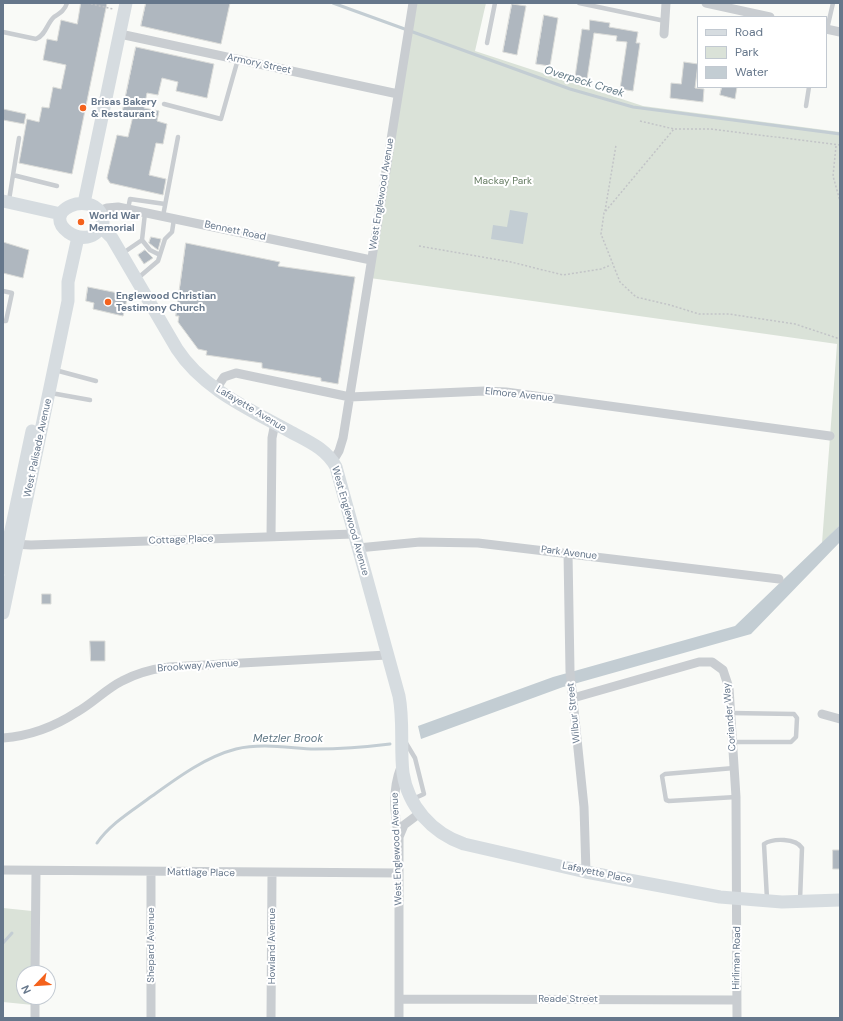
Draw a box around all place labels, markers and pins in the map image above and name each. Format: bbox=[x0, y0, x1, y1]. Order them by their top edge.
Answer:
place label: Brisas Bakery & Restaurant bbox=[91, 96, 157, 120]
marker: Brisas Bakery & Restaurant bbox=[78, 103, 88, 113]
place label: World War Memorial bbox=[89, 210, 140, 234]
marker: World War Memorial bbox=[76, 217, 86, 227]
place label: Englewood Christian Testimony Church bbox=[116, 290, 216, 314]
marker: Englewood Christian Testimony Church bbox=[103, 297, 113, 307]

